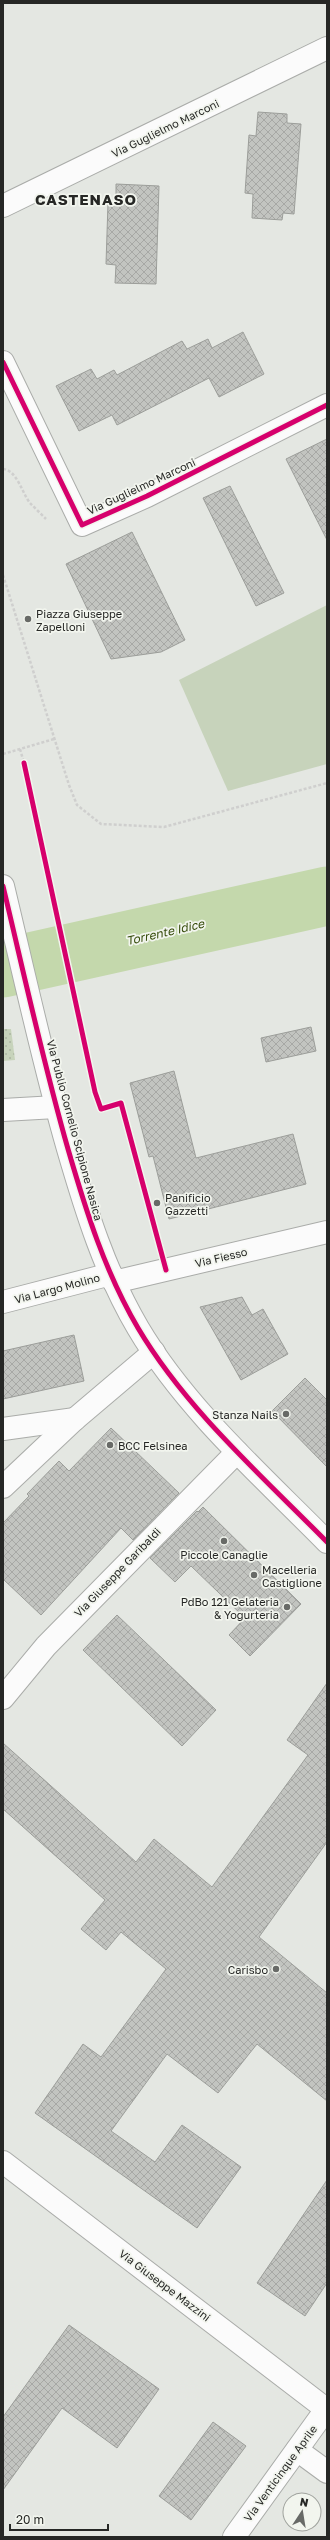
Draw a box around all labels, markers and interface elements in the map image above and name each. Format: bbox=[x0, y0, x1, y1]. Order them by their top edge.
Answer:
street label: Via Guglielmo Marconi bbox=[109, 96, 221, 160]
district label: CASTENASO bbox=[35, 190, 137, 208]
street label: Via Guglielmo Marconi bbox=[85, 455, 197, 517]
place label: Piazza Giuseppe Zapelloni bbox=[36, 607, 122, 633]
marker: Piazza Giuseppe Zapelloni bbox=[23, 614, 33, 624]
water label: Torrente Idice bbox=[125, 916, 206, 948]
street label: Via Publio Cornelio Scipione Nasica bbox=[45, 1038, 105, 1222]
place label: Panificio Gazzetti bbox=[165, 1191, 211, 1217]
marker: Panificio Gazzetti bbox=[152, 1198, 162, 1208]
street label: Via Fiesso bbox=[194, 1245, 249, 1269]
street label: Via Largo Molino bbox=[13, 1270, 102, 1306]
place label: Stanza Nails bbox=[212, 1408, 278, 1421]
marker: Stanza Nails bbox=[281, 1409, 291, 1419]
place label: BCC Felsinea bbox=[118, 1439, 188, 1452]
marker: BCC Felsinea bbox=[105, 1440, 115, 1450]
street label: Via Giuseppe Garibaldi bbox=[71, 1525, 163, 1619]
marker: Piccole Canaglie bbox=[219, 1536, 229, 1546]
place label: Piccole Canaglie bbox=[180, 1548, 268, 1561]
place label: Macelleria Castiglione bbox=[262, 1563, 322, 1589]
marker: Macelleria Castiglione bbox=[249, 1570, 259, 1580]
place label: PdBo 121 Gelateria & Yogurteria bbox=[181, 1595, 279, 1621]
marker: PdBo 121 Gelateria & Yogurteria bbox=[282, 1602, 292, 1612]
place label: Carisbo bbox=[228, 1963, 268, 1976]
marker: Carisbo bbox=[271, 1964, 281, 1974]
street label: Via Giuseppe Mazzini bbox=[117, 2246, 213, 2324]
street label: Via Venticinque Aprile bbox=[241, 2422, 319, 2524]
north arrow bbox=[282, 2492, 322, 2532]
text: N bbox=[299, 2495, 310, 2509]
scale bar bbox=[10, 2506, 108, 2532]
text: 20 m bbox=[16, 2512, 44, 2527]

